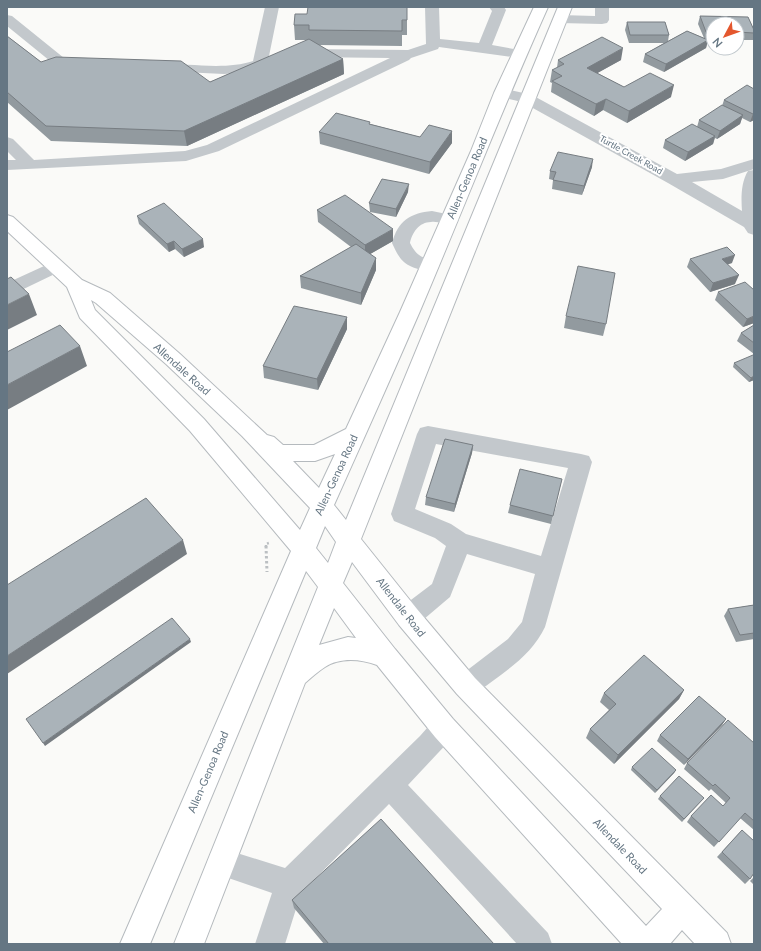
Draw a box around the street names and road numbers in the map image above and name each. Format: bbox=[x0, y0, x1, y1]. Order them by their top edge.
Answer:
street label: Turtle Creek Road bbox=[598, 133, 665, 176]
street label: Allen-Genoa Road bbox=[443, 135, 490, 221]
street label: Allendale Road bbox=[151, 340, 213, 397]
street label: Allen-Genoa Road bbox=[311, 432, 360, 517]
street label: Allendale Road bbox=[374, 574, 429, 639]
street label: Allen-Genoa Road bbox=[184, 729, 231, 815]
street label: Allendale Road bbox=[591, 815, 650, 876]

